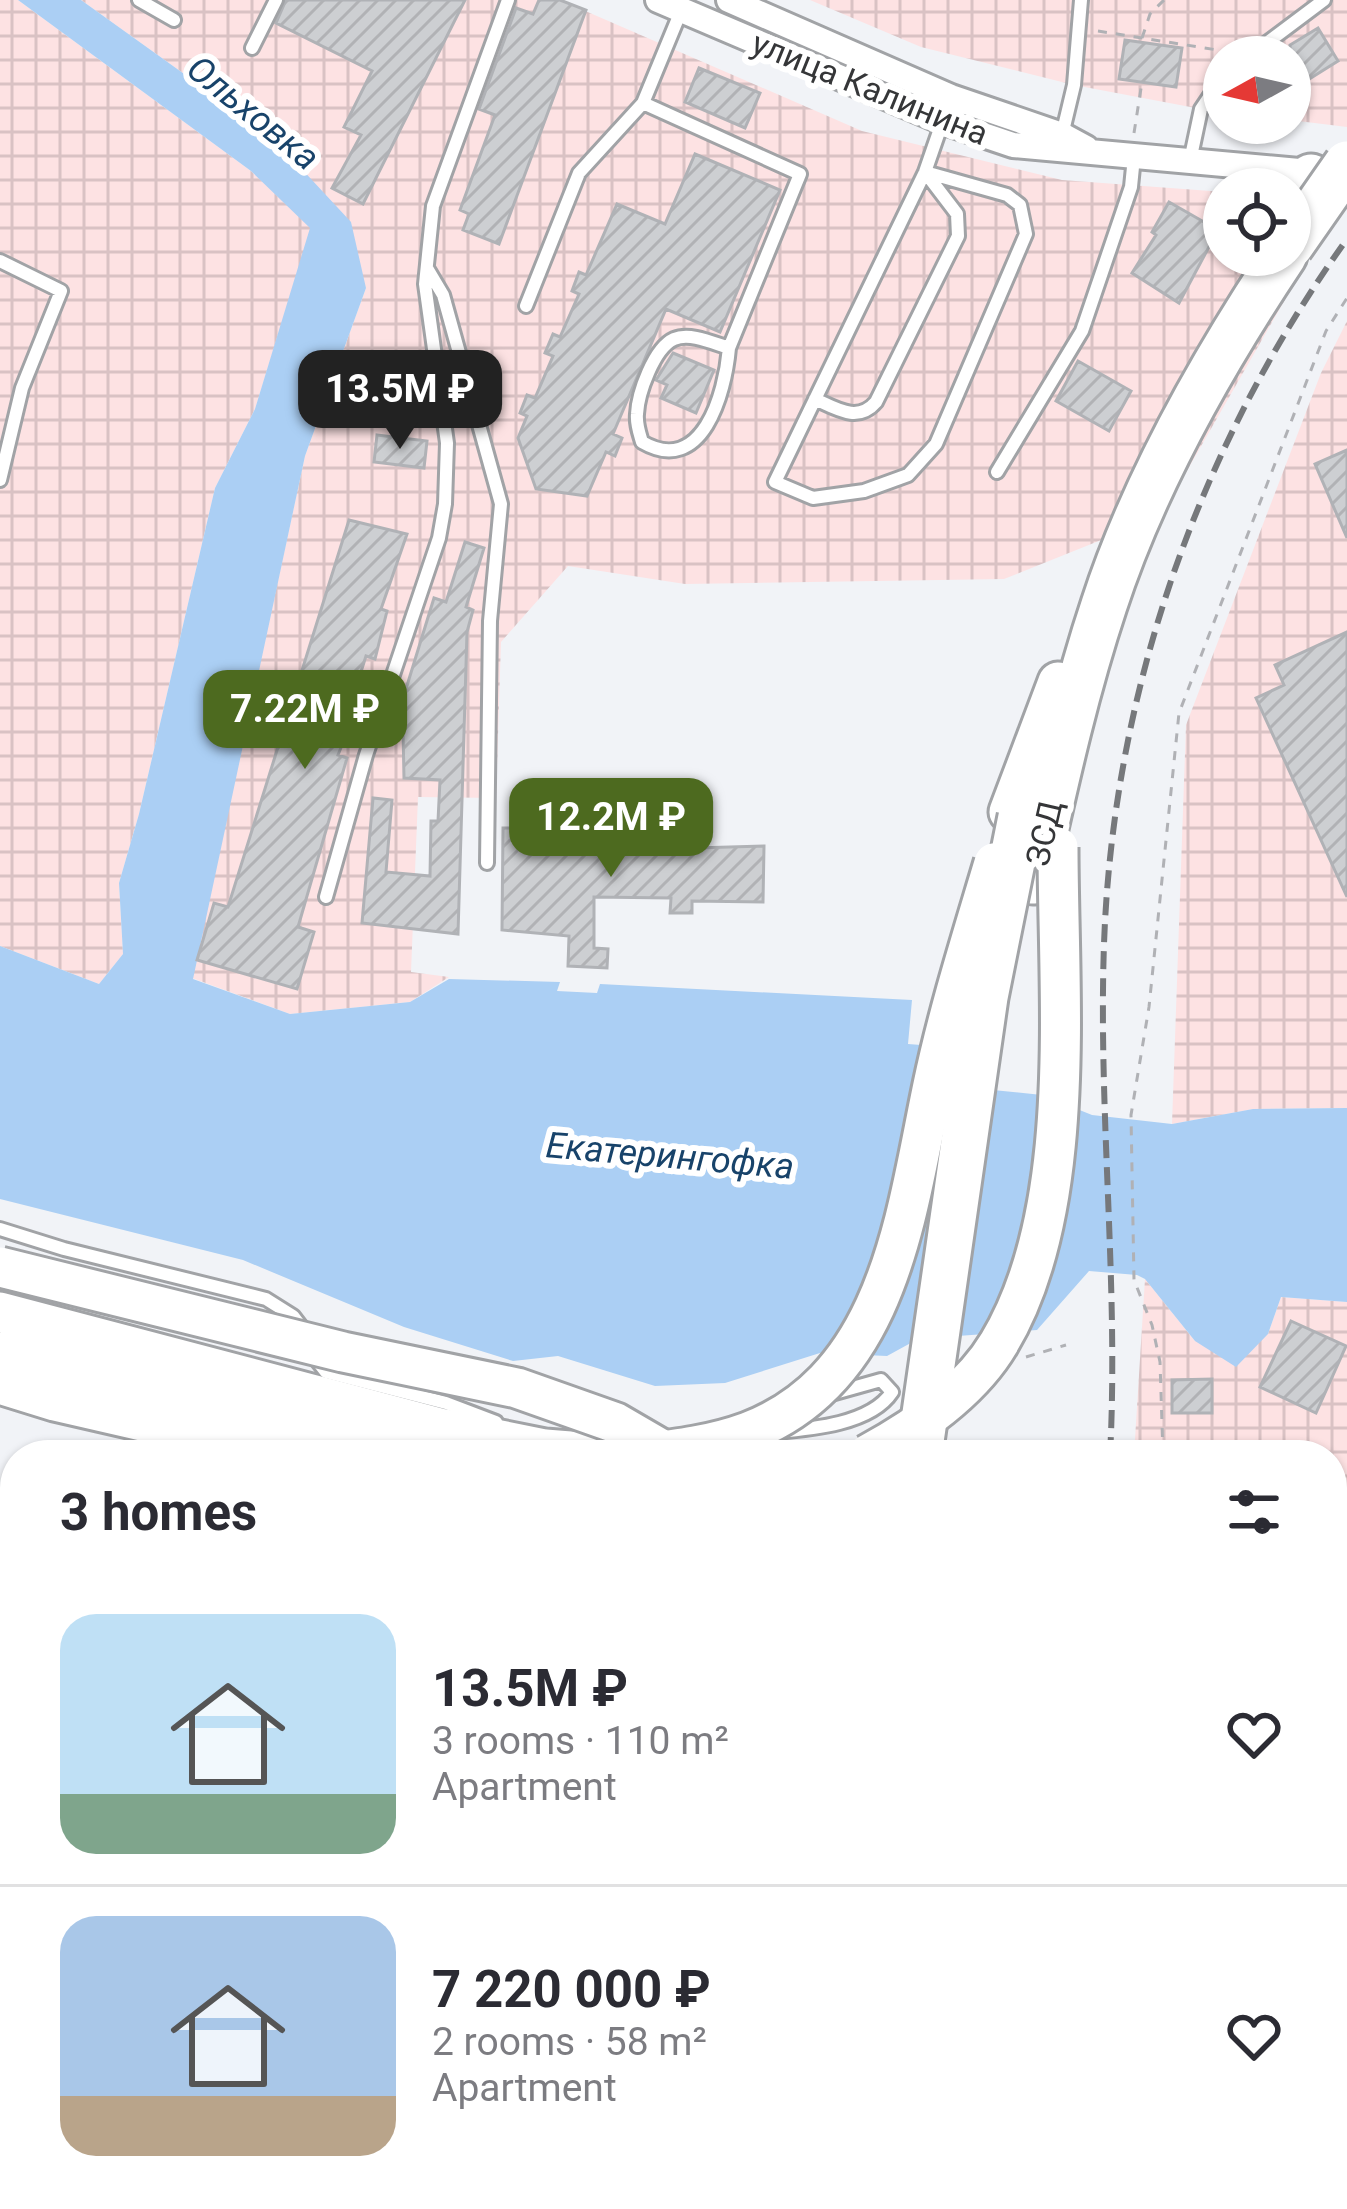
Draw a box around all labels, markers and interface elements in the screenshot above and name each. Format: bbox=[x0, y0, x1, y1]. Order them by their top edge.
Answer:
street label: улица Калинина bbox=[746, 23, 994, 153]
north arrow bbox=[1203, 36, 1311, 144]
map controls bbox=[1203, 36, 1311, 276]
water label: Ольховка bbox=[178, 47, 328, 179]
button: locate bbox=[1203, 168, 1311, 276]
pin: 13.5M ₽ bbox=[289, 350, 511, 452]
text: 13.5M ₽ bbox=[325, 366, 475, 412]
pin: 7.22M ₽ bbox=[194, 670, 416, 772]
text: 7.22M ₽ bbox=[230, 686, 380, 732]
pin: 12.2M ₽ bbox=[500, 778, 722, 880]
text: 12.2M ₽ bbox=[536, 794, 686, 840]
street label: ЗСД bbox=[1018, 797, 1070, 869]
water label: Екатерингофка bbox=[544, 1124, 796, 1188]
icon: filters bbox=[1221, 1479, 1287, 1545]
text: 3 homes bbox=[60, 1483, 257, 1542]
text: 13.5M ₽ bbox=[432, 1659, 628, 1718]
icon: home bbox=[156, 1662, 300, 1806]
icon: heart bbox=[1221, 1701, 1287, 1767]
text: 3 rooms · 110 m² bbox=[432, 1718, 729, 1764]
text: Apartment bbox=[432, 1764, 617, 1810]
text: 7 220 000 ₽ bbox=[432, 1960, 711, 2019]
icon: home bbox=[156, 1964, 300, 2108]
icon: heart bbox=[1221, 2003, 1287, 2069]
text: 2 rooms · 58 m² bbox=[432, 2019, 707, 2065]
text: Apartment bbox=[432, 2065, 617, 2111]

